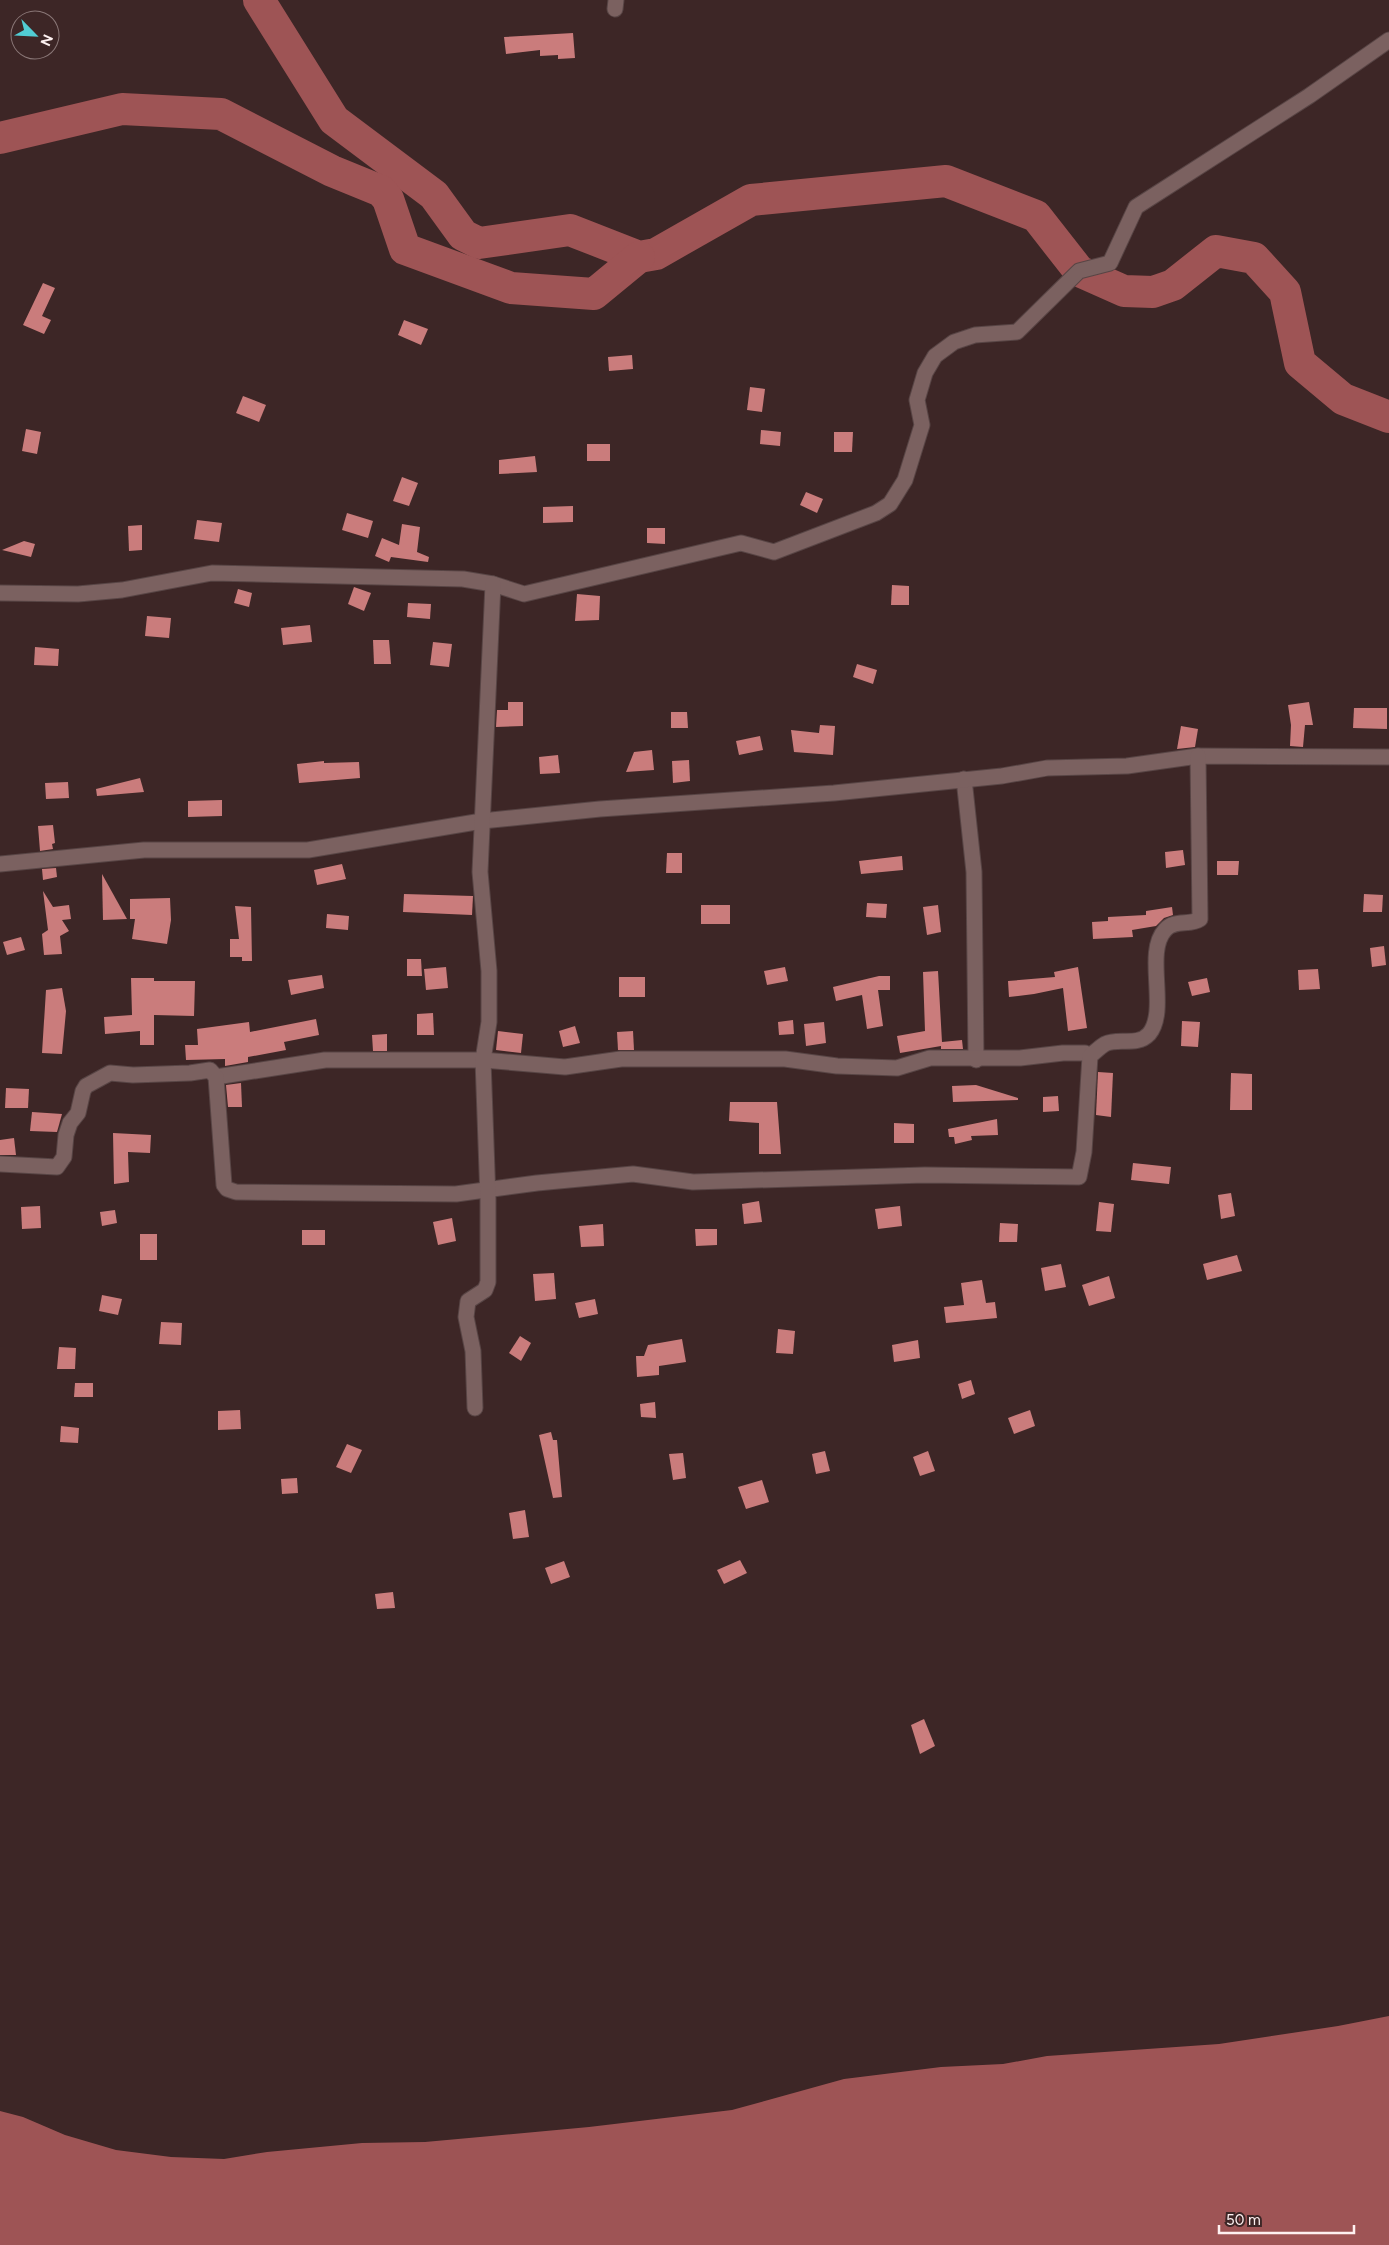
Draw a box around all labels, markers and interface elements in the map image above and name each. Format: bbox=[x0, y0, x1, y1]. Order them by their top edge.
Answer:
north arrow bbox=[10, 10, 60, 60]
text: N bbox=[36, 32, 56, 48]
scale bar bbox=[1219, 2202, 1354, 2234]
text: 50 m bbox=[1226, 2211, 1261, 2229]

